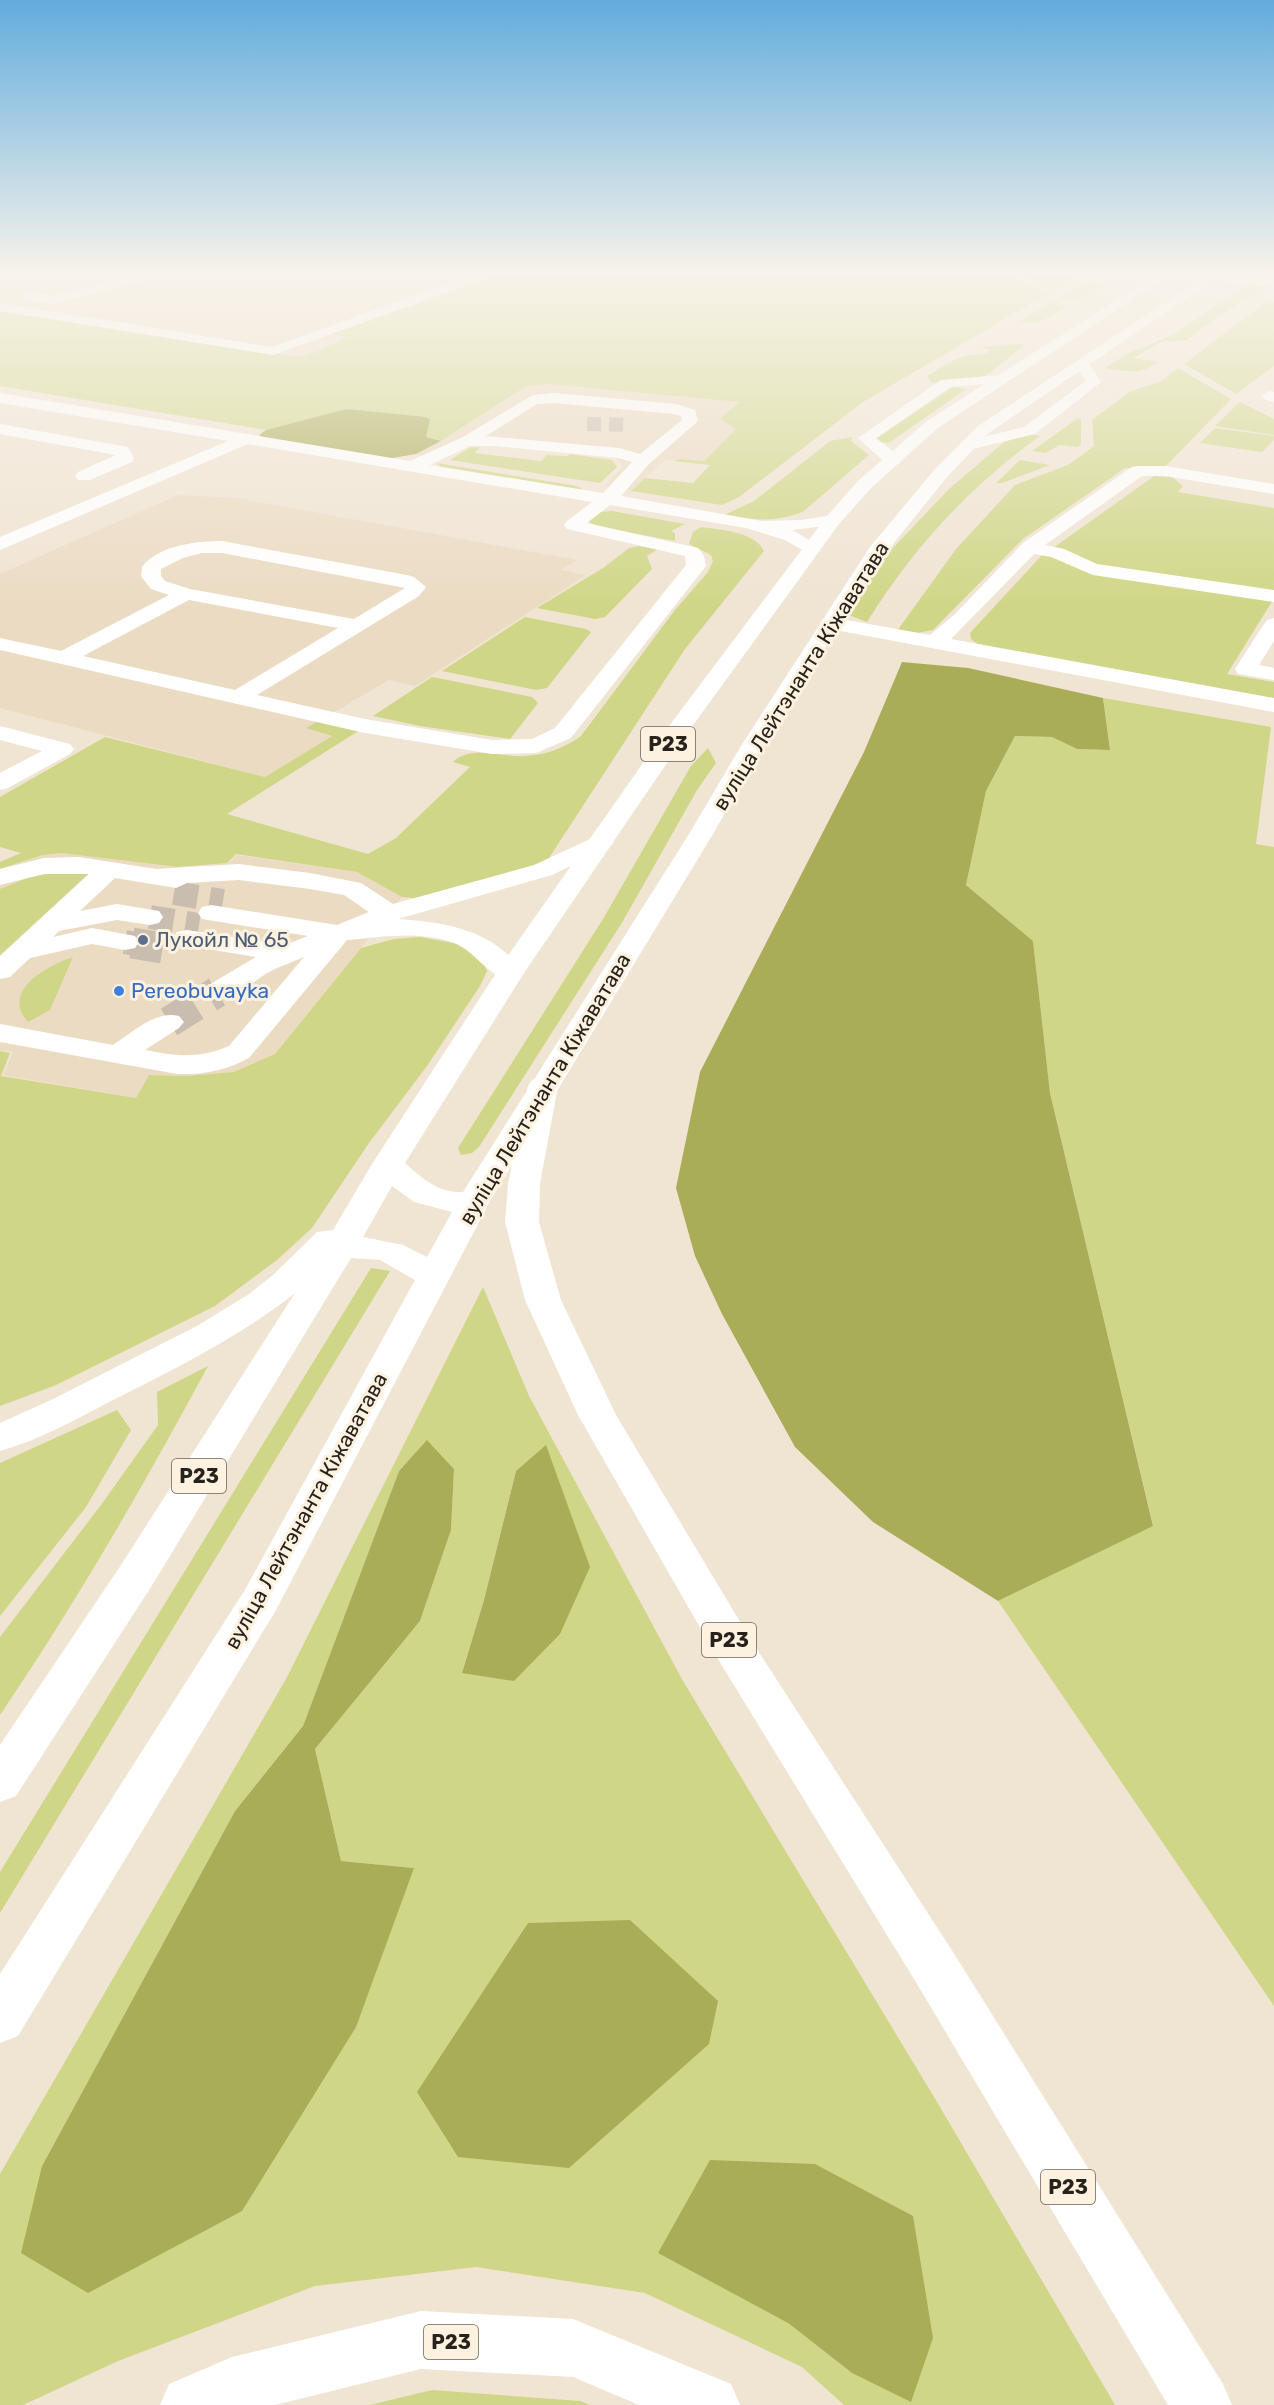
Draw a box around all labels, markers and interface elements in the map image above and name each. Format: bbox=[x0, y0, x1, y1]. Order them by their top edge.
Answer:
street label: вуліца Лейтэнанта Кіжаватава bbox=[707, 537, 894, 815]
road number: Р23 bbox=[641, 727, 695, 761]
place label: Лукойл № 65 bbox=[155, 927, 289, 952]
marker: Лукойл № 65 bbox=[136, 933, 150, 947]
street label: вуліца Лейтэнанта Кіжаватава bbox=[454, 949, 636, 1229]
place label: Pereobuvayka bbox=[131, 978, 269, 1003]
marker: Pereobuvayka bbox=[112, 984, 126, 998]
street label: вуліца Лейтэнанта Кіжаватава bbox=[219, 1368, 392, 1653]
road number: Р23 bbox=[172, 1459, 226, 1493]
road number: Р23 bbox=[702, 1623, 756, 1657]
road number: Р23 bbox=[1041, 2170, 1095, 2204]
road number: Р23 bbox=[424, 2325, 478, 2359]

